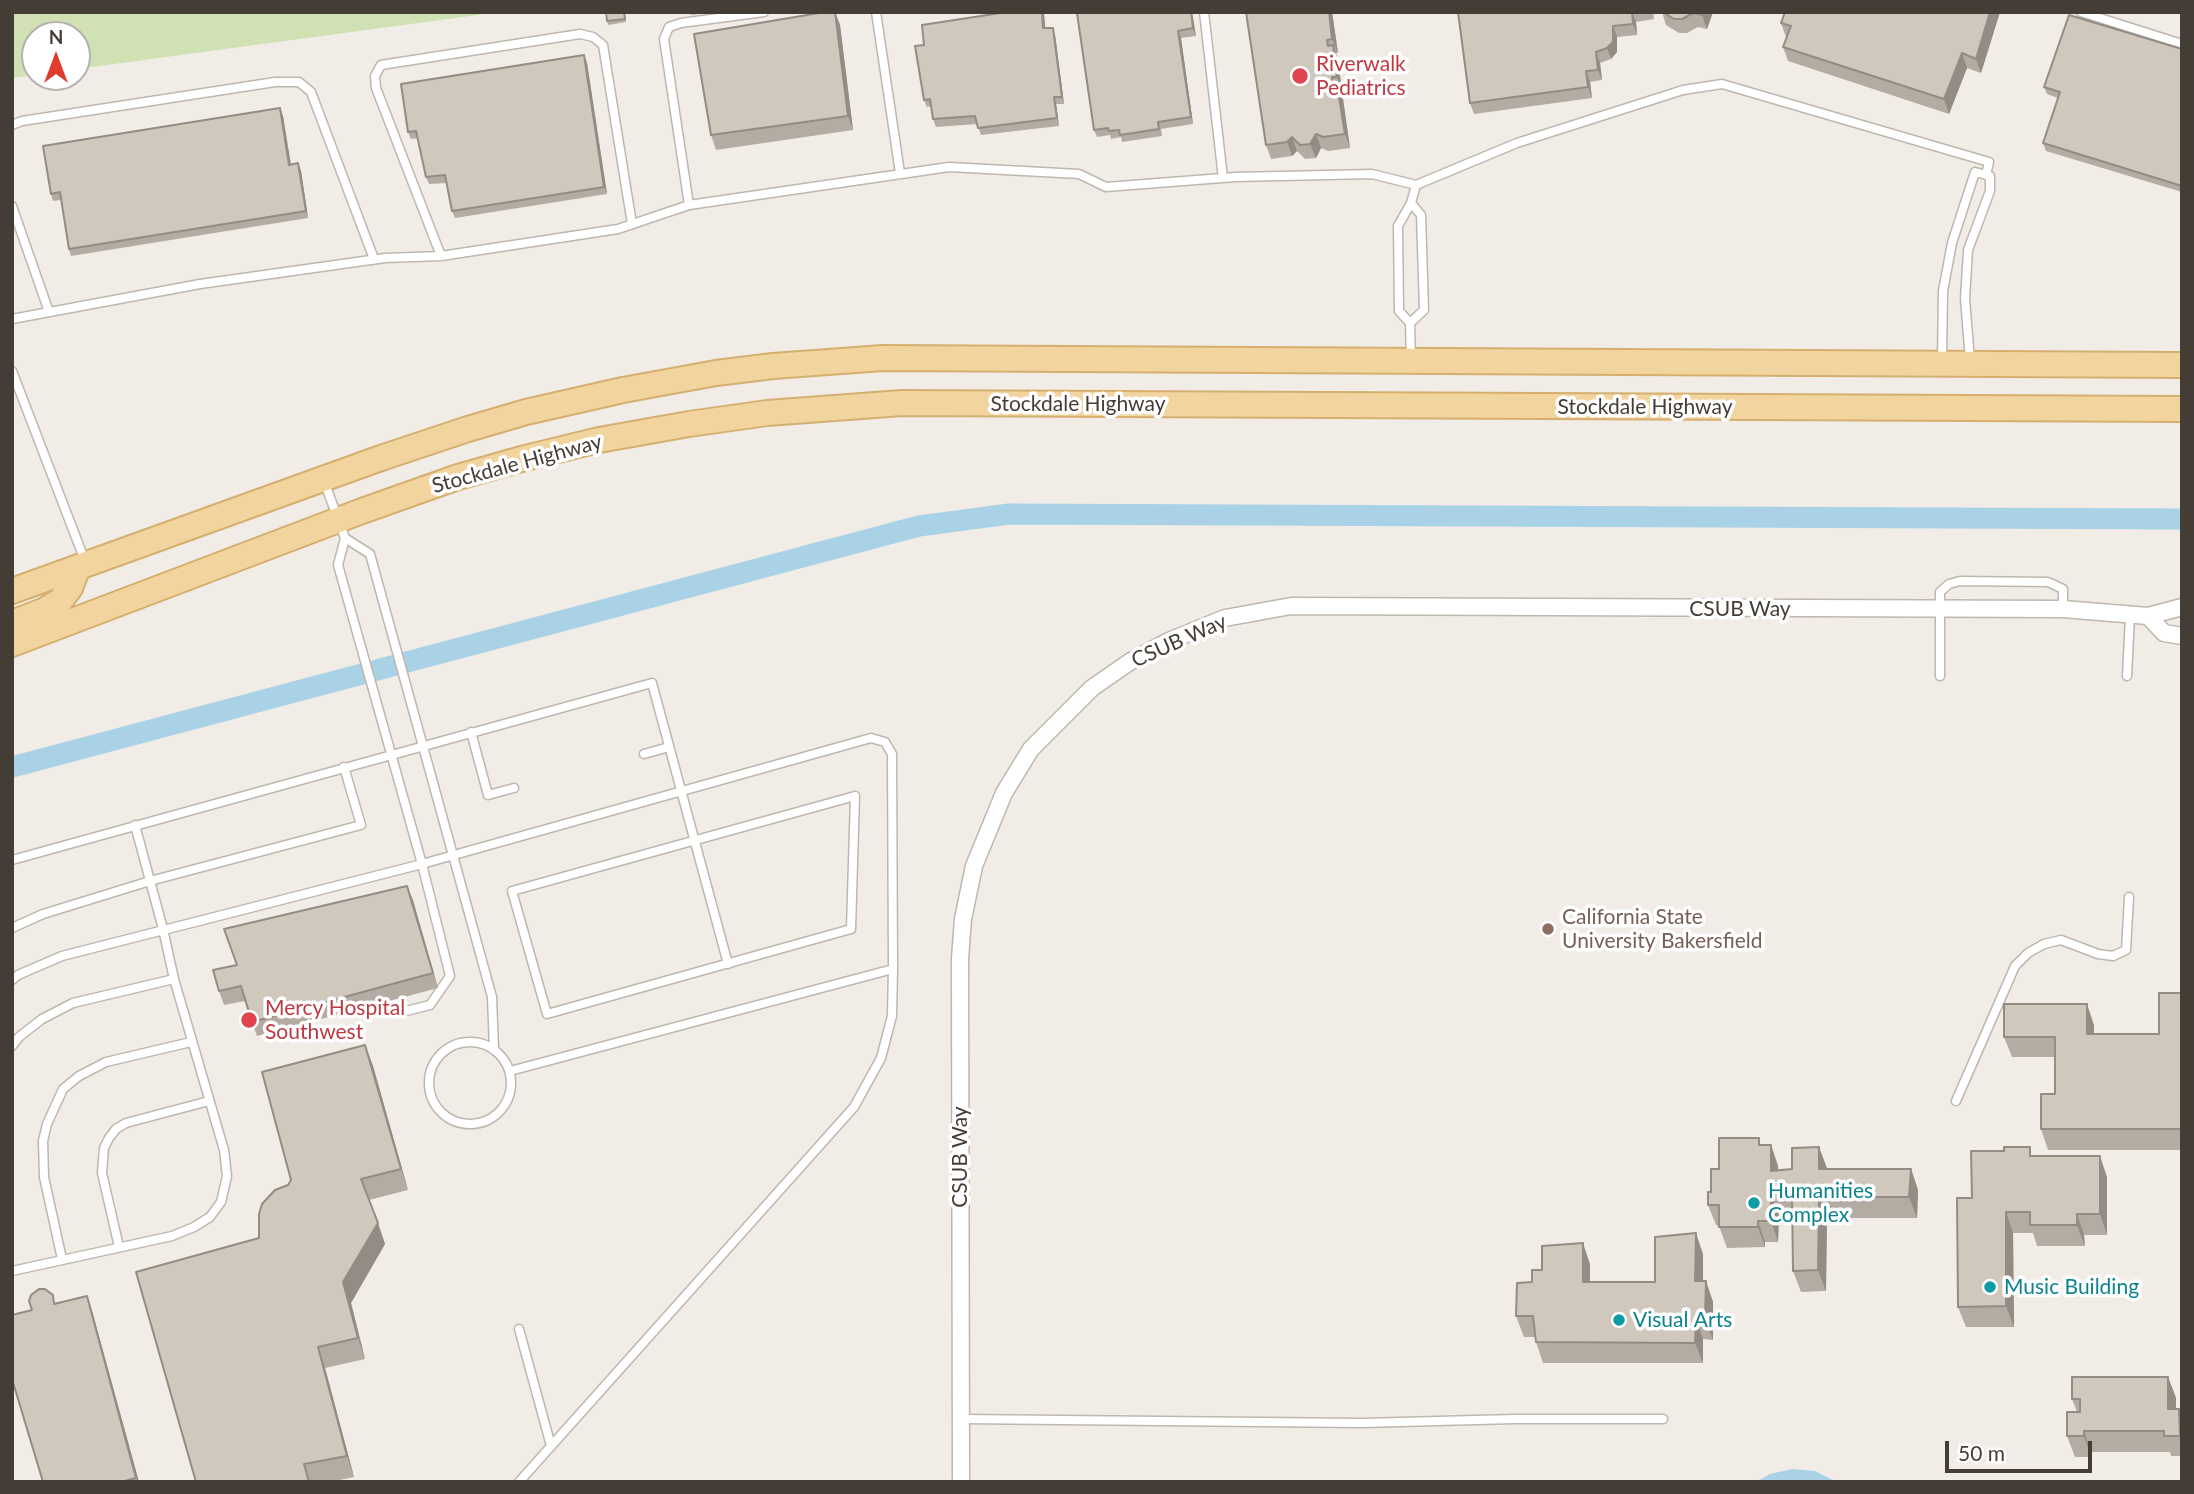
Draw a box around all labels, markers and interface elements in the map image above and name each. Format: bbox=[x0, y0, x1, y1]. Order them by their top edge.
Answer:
north arrow bbox=[21, 21, 91, 91]
text: N bbox=[49, 25, 63, 48]
place label: Riverwalk Pediatrics bbox=[1316, 51, 1406, 101]
marker: Riverwalk Pediatrics bbox=[1290, 66, 1310, 86]
street label: Stockdale Highway bbox=[991, 391, 1165, 417]
street label: Stockdale Highway bbox=[1558, 394, 1732, 420]
street label: Stockdale Highway bbox=[429, 429, 605, 499]
street label: CSUB Way bbox=[1689, 596, 1791, 622]
street label: CSUB Way bbox=[1128, 609, 1230, 673]
place label: California State University Bakersfield bbox=[1562, 904, 1762, 954]
marker: California State University Bakersfield bbox=[1540, 921, 1556, 937]
place label: Mercy Hospital Southwest bbox=[265, 995, 405, 1045]
marker: Mercy Hospital Southwest bbox=[239, 1010, 259, 1030]
street label: CSUB Way bbox=[947, 1106, 973, 1208]
place label: Humanities Complex bbox=[1768, 1178, 1873, 1228]
marker: Humanities Complex bbox=[1746, 1195, 1762, 1211]
place label: Music Building bbox=[2004, 1274, 2139, 1300]
marker: Music Building bbox=[1982, 1279, 1998, 1295]
place label: Visual Arts bbox=[1633, 1307, 1732, 1333]
marker: Visual Arts bbox=[1611, 1312, 1627, 1328]
scale bar bbox=[1949, 1428, 2096, 1472]
text: 50 m bbox=[1958, 1440, 2005, 1465]

